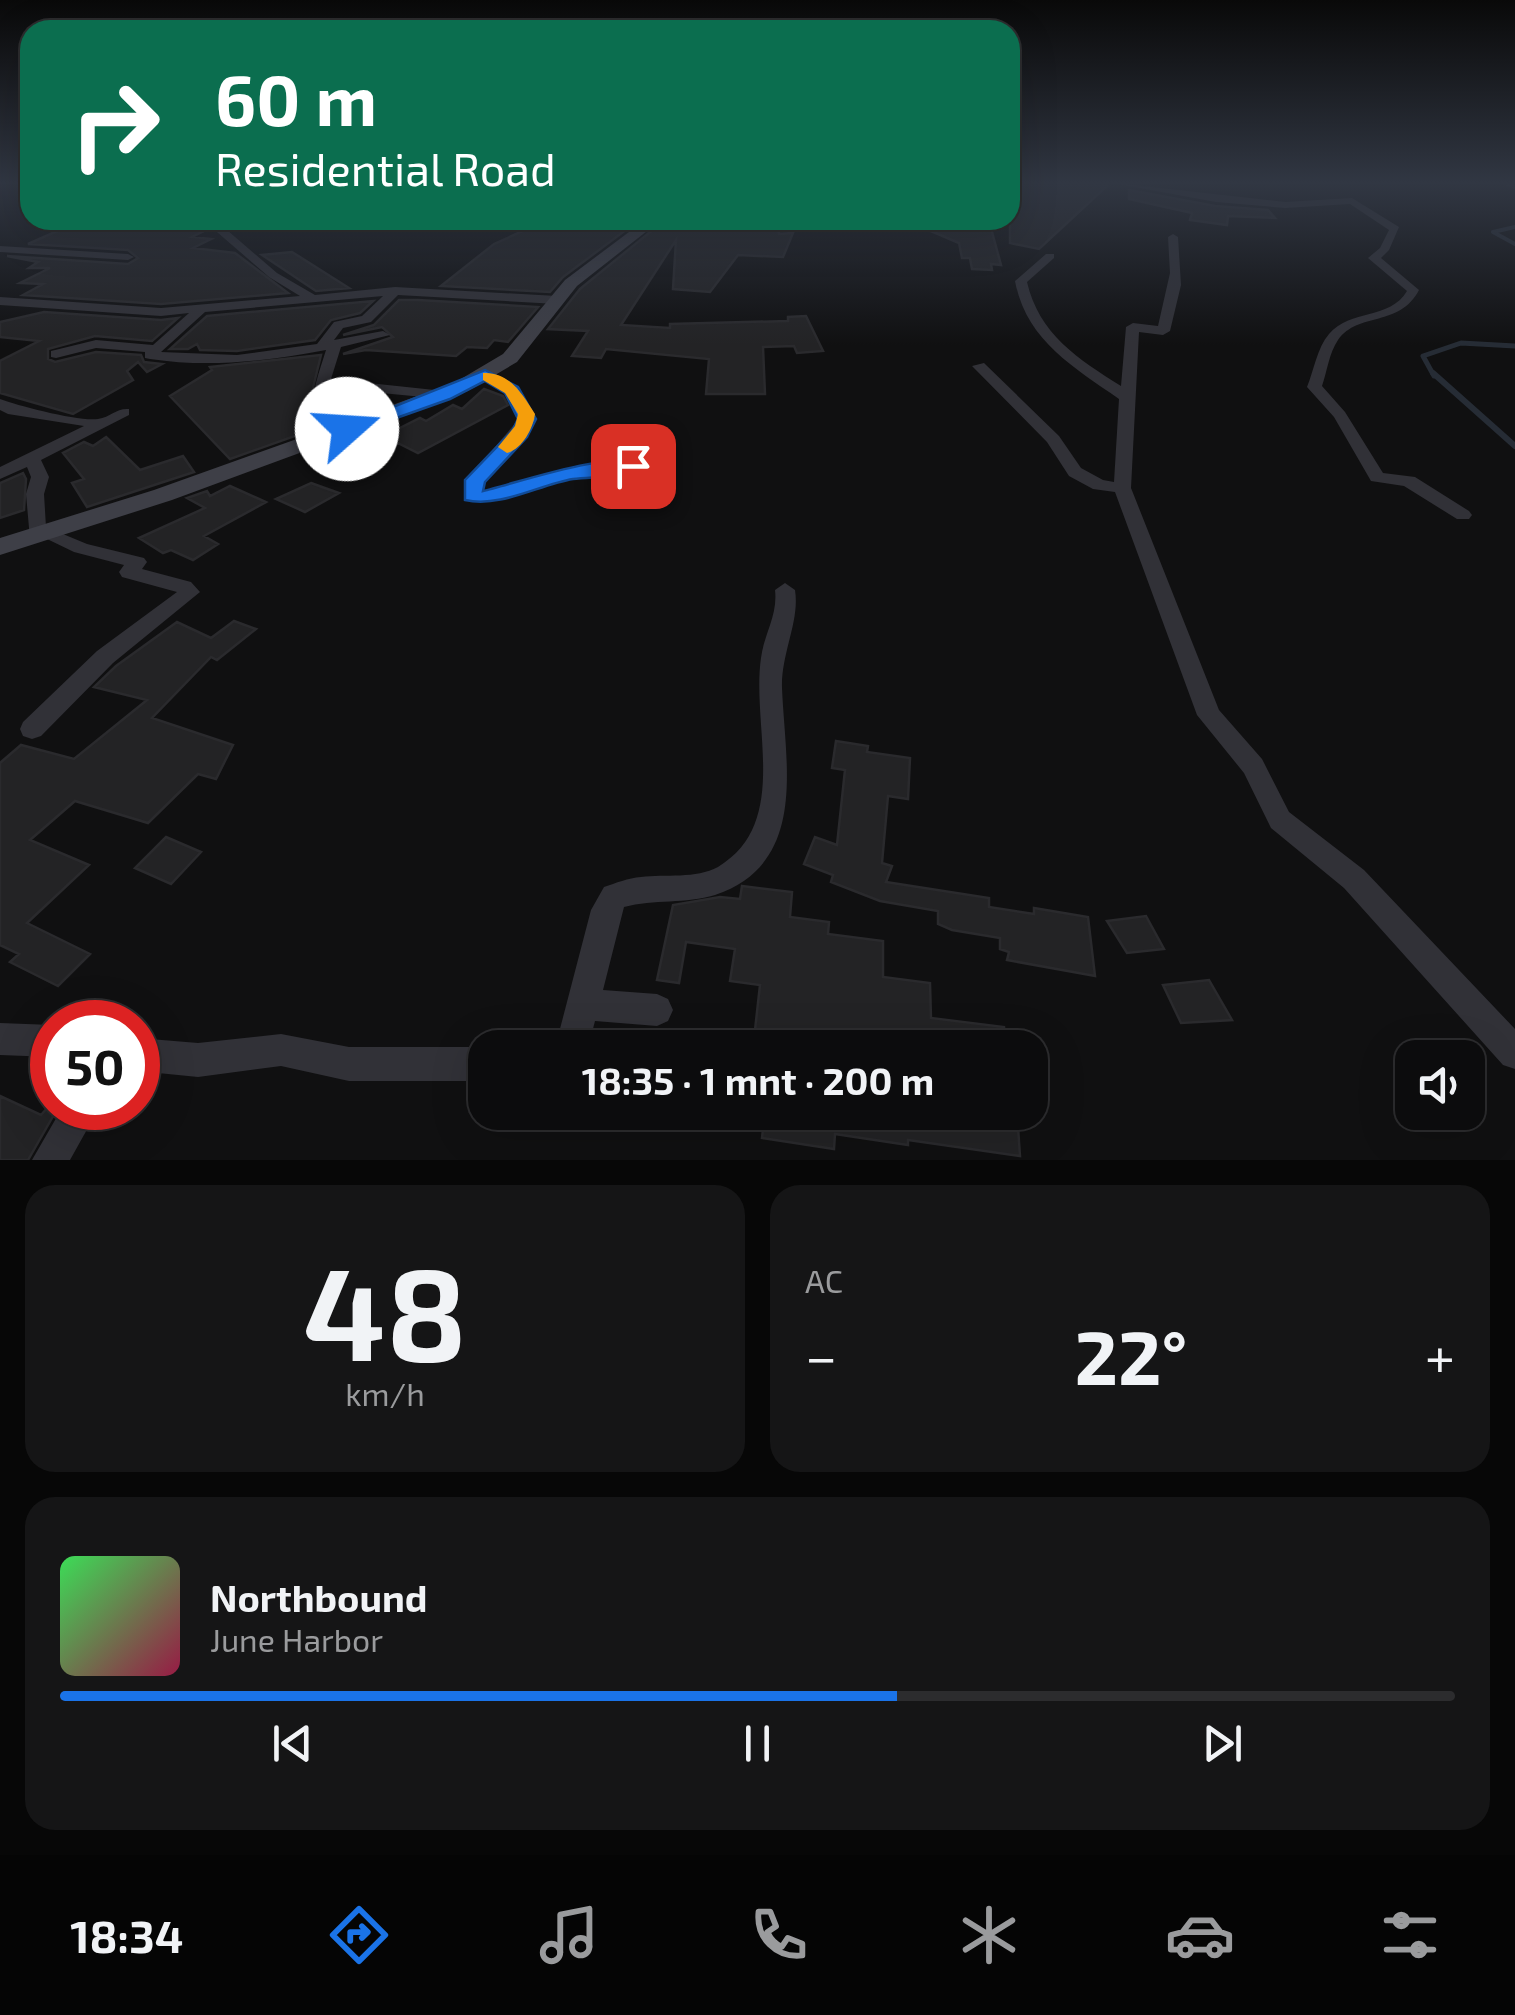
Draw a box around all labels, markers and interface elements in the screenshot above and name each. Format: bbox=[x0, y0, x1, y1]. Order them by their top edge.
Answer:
text: 60 m bbox=[215, 56, 377, 140]
icon: right bbox=[50, 60, 180, 190]
text: Residential Road bbox=[215, 141, 556, 195]
position arrow bbox=[295, 377, 399, 481]
pin bbox=[591, 424, 676, 509]
icon: arrive bbox=[606, 439, 661, 494]
speed limit sign: 50 bbox=[30, 1000, 160, 1130]
map controls bbox=[1395, 1040, 1485, 1130]
button: sound bbox=[1395, 1040, 1485, 1130]
text: 18:35 · 1 mnt · 200 m bbox=[582, 1057, 934, 1103]
text: 48 bbox=[303, 1231, 467, 1387]
text: AC bbox=[805, 1261, 843, 1299]
text: 22° bbox=[1074, 1310, 1187, 1400]
text: − bbox=[805, 1322, 837, 1388]
text: + bbox=[1425, 1322, 1455, 1388]
text: km/h bbox=[345, 1374, 425, 1412]
text: Northbound bbox=[210, 1574, 428, 1620]
text: June Harbor bbox=[210, 1620, 383, 1658]
icon: previous bbox=[265, 1716, 320, 1771]
icon: pause bbox=[730, 1716, 785, 1771]
icon: next bbox=[1195, 1716, 1250, 1771]
icon: directions bbox=[324, 1900, 394, 1970]
icon: music bbox=[534, 1900, 604, 1970]
icon: phone bbox=[744, 1900, 814, 1970]
icon: climate bbox=[954, 1900, 1024, 1970]
icon: car bbox=[1165, 1900, 1235, 1970]
icon: filters bbox=[1375, 1900, 1445, 1970]
text: 18:34 bbox=[70, 1908, 183, 1962]

